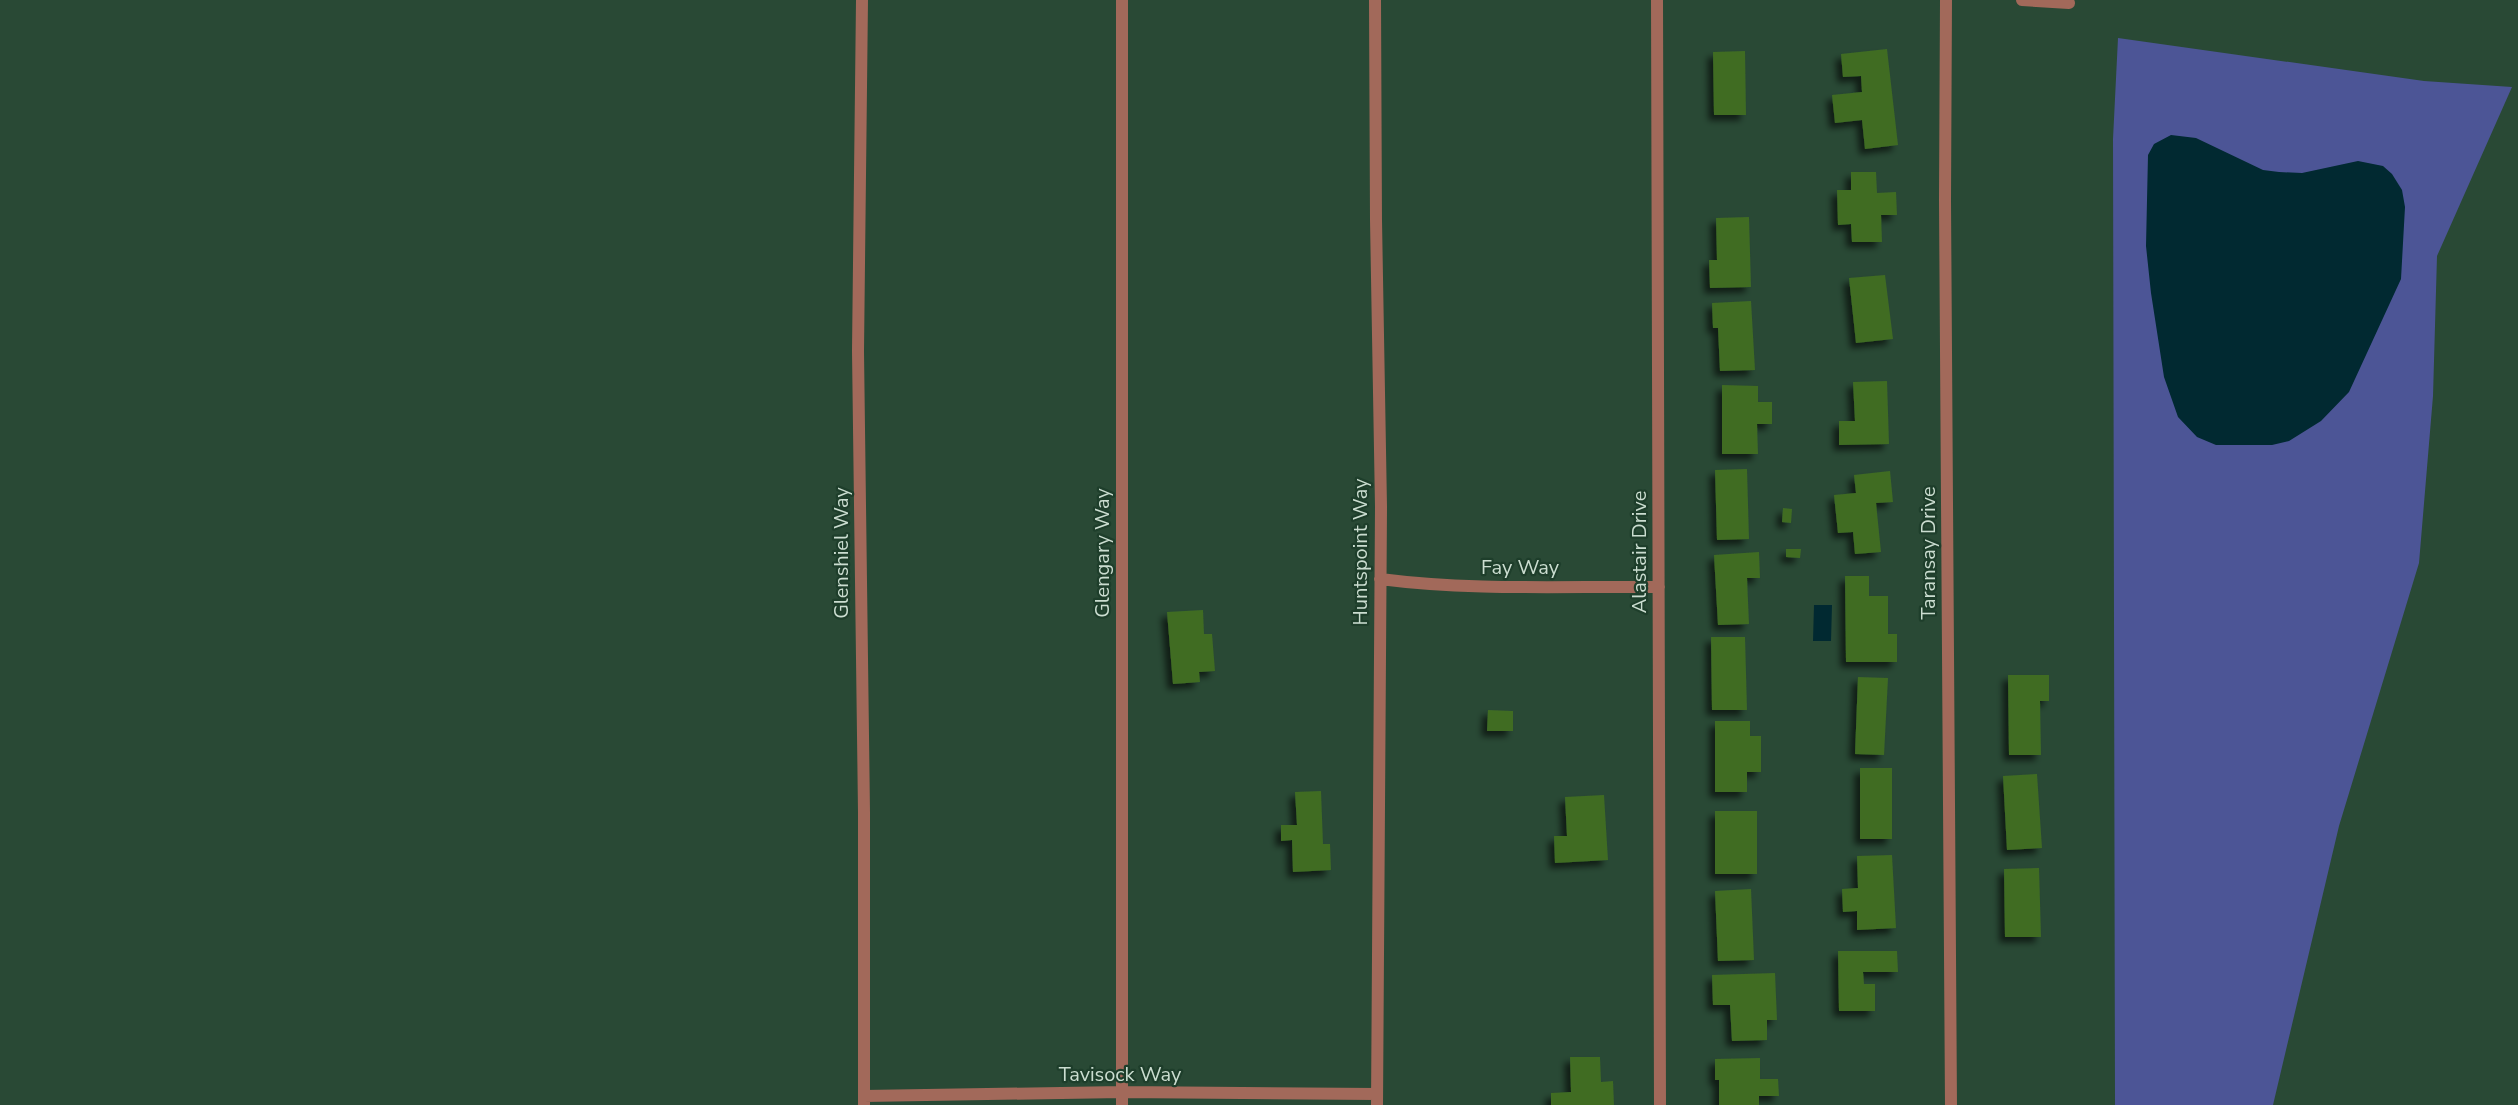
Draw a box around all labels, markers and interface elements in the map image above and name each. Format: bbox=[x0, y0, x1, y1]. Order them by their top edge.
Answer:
street label: Huntspoint Way bbox=[1347, 478, 1374, 626]
street label: Taransay Drive bbox=[1915, 486, 1942, 620]
street label: Glenshiel Way bbox=[828, 487, 855, 619]
street label: Glengary Way bbox=[1089, 488, 1116, 618]
street label: Alastair Drive bbox=[1626, 491, 1653, 613]
street label: Fay Way bbox=[1481, 554, 1560, 581]
street label: Tavisock Way bbox=[1059, 1061, 1182, 1088]

